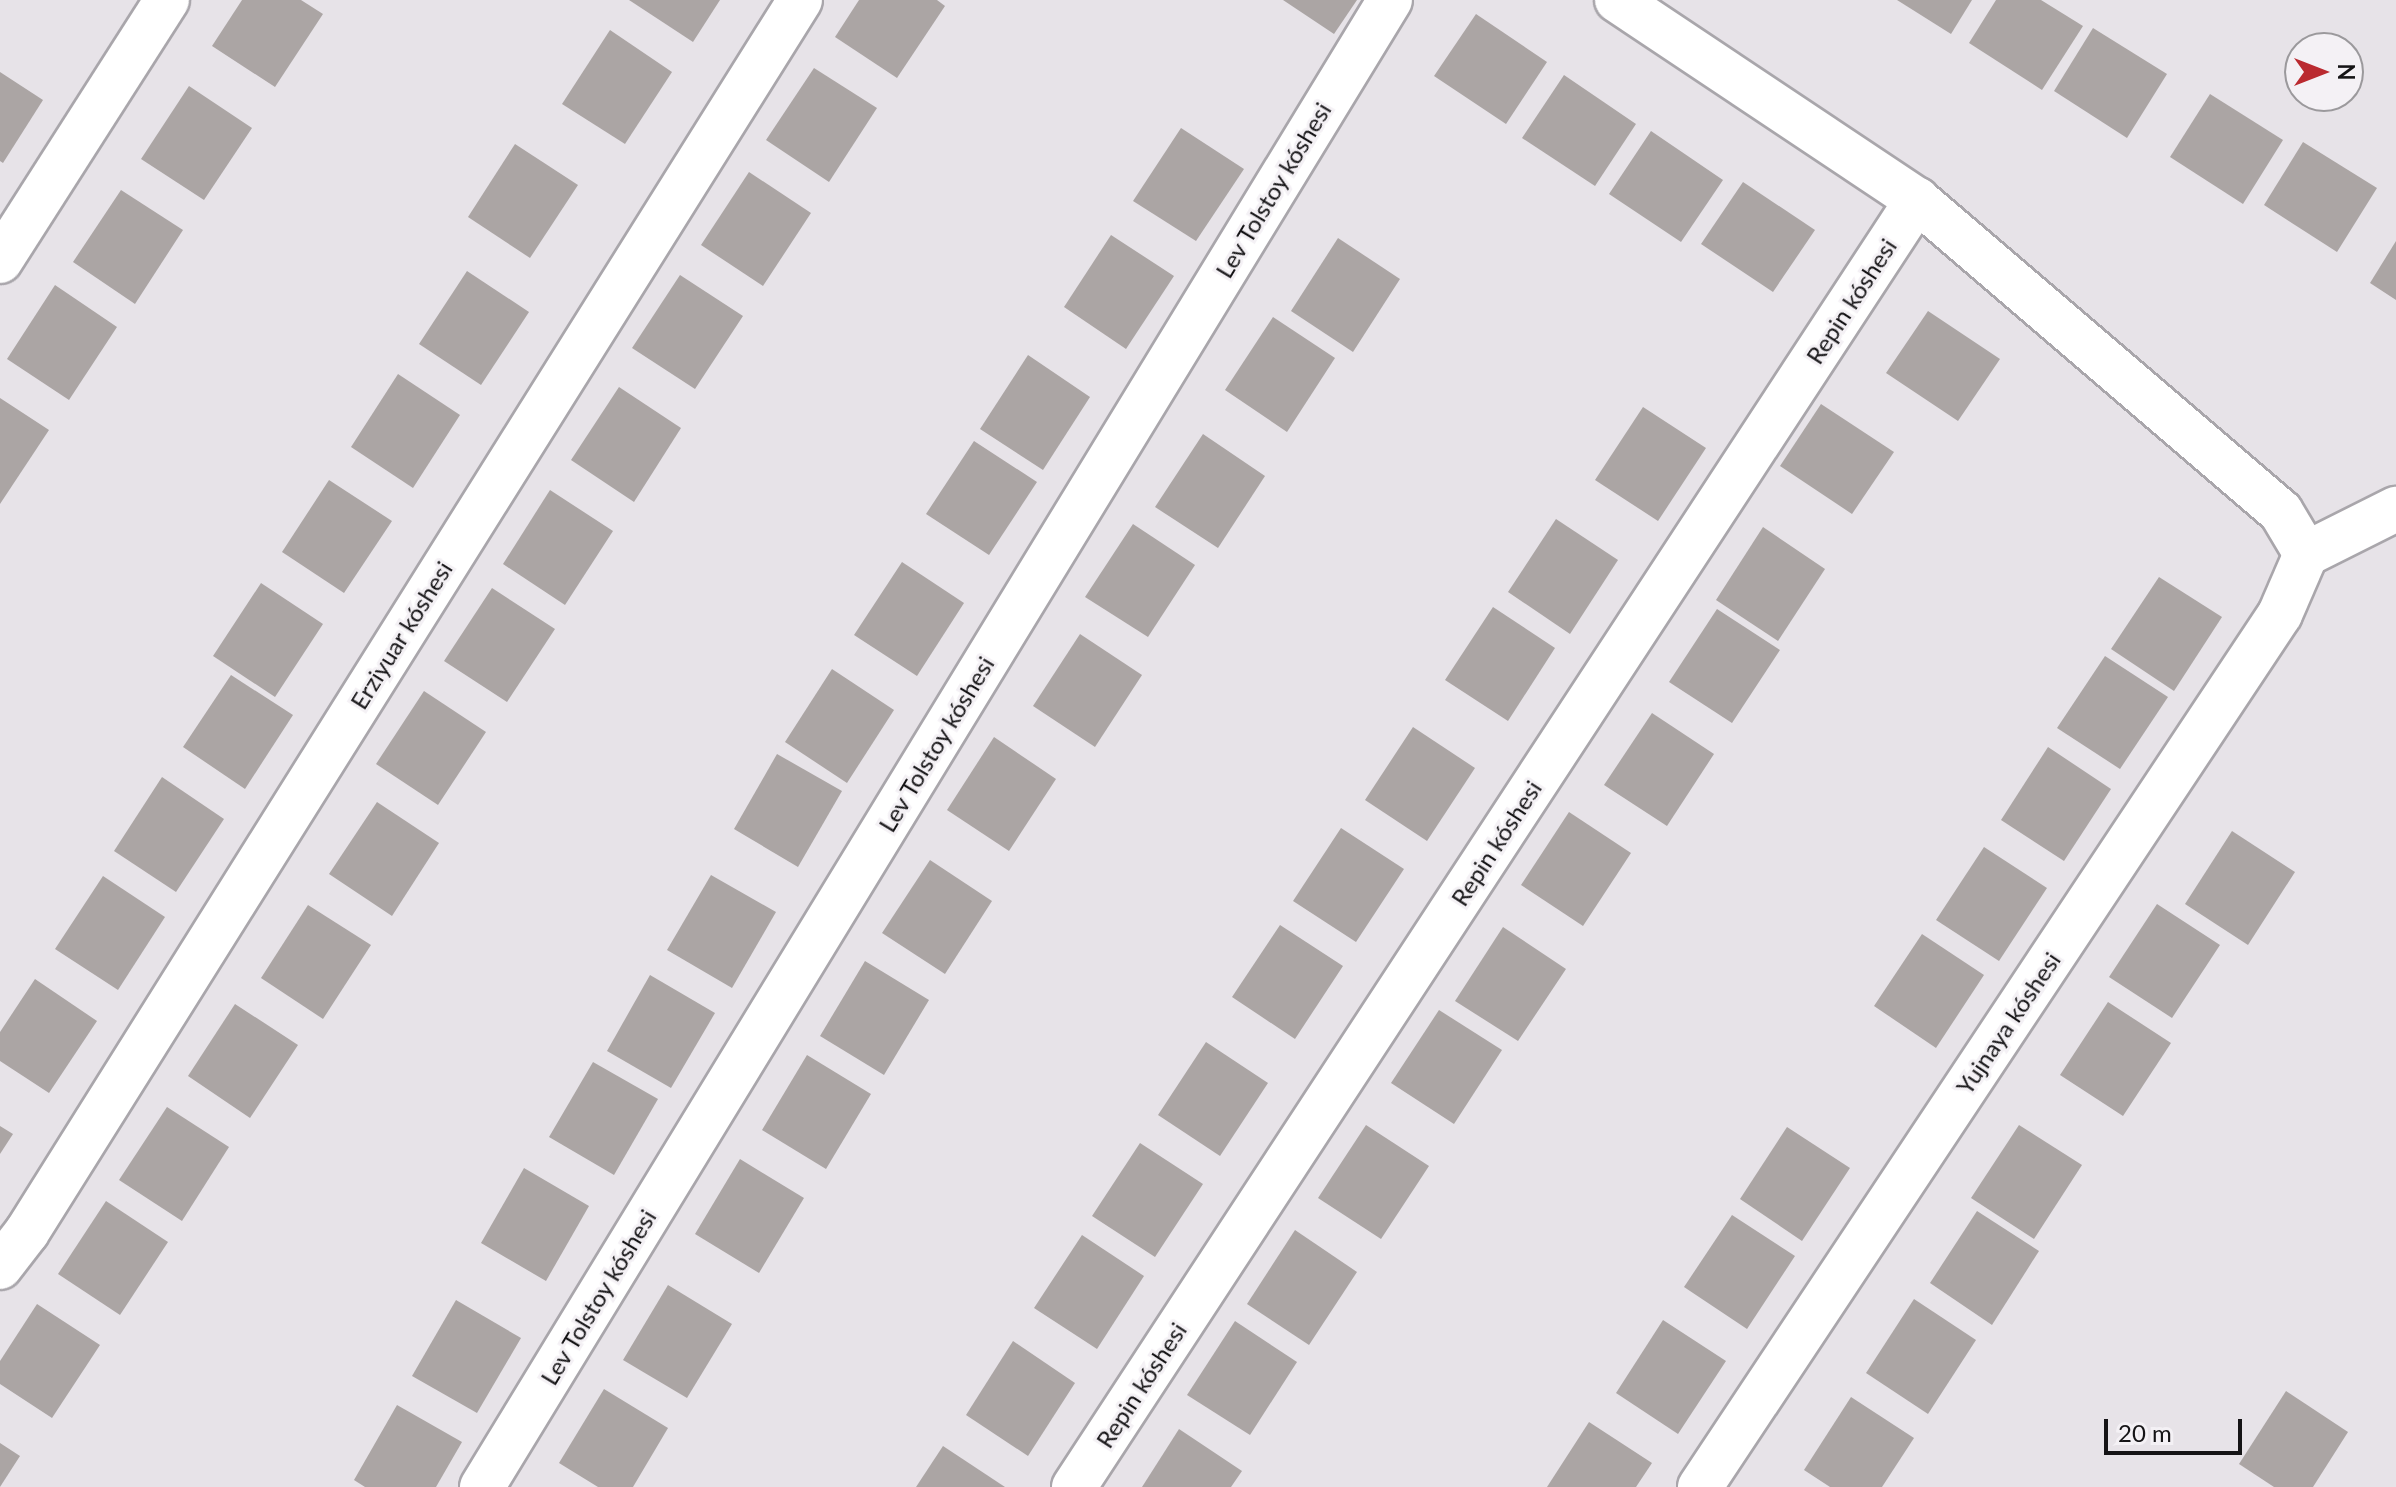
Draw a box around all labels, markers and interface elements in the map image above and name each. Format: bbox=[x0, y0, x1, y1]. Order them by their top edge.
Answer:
north arrow bbox=[2284, 32, 2364, 112]
text: N bbox=[2333, 64, 2360, 80]
street label: Lev Tolstoy kóshesi bbox=[1209, 96, 1337, 284]
street label: Repin kóshesi bbox=[1800, 233, 1902, 369]
street label: Erziyuar kóshesi bbox=[344, 556, 458, 714]
street label: Lev Tolstoy kóshesi bbox=[872, 650, 1000, 838]
street label: Repin kóshesi bbox=[1445, 775, 1547, 911]
street label: Yujnaya kóshesi bbox=[1950, 947, 2066, 1099]
street label: Lev Tolstoy kóshesi bbox=[534, 1203, 662, 1391]
street label: Repin kóshesi bbox=[1090, 1317, 1192, 1453]
scale bar bbox=[2108, 1403, 2246, 1453]
text: 20 m bbox=[2118, 1418, 2172, 1447]

